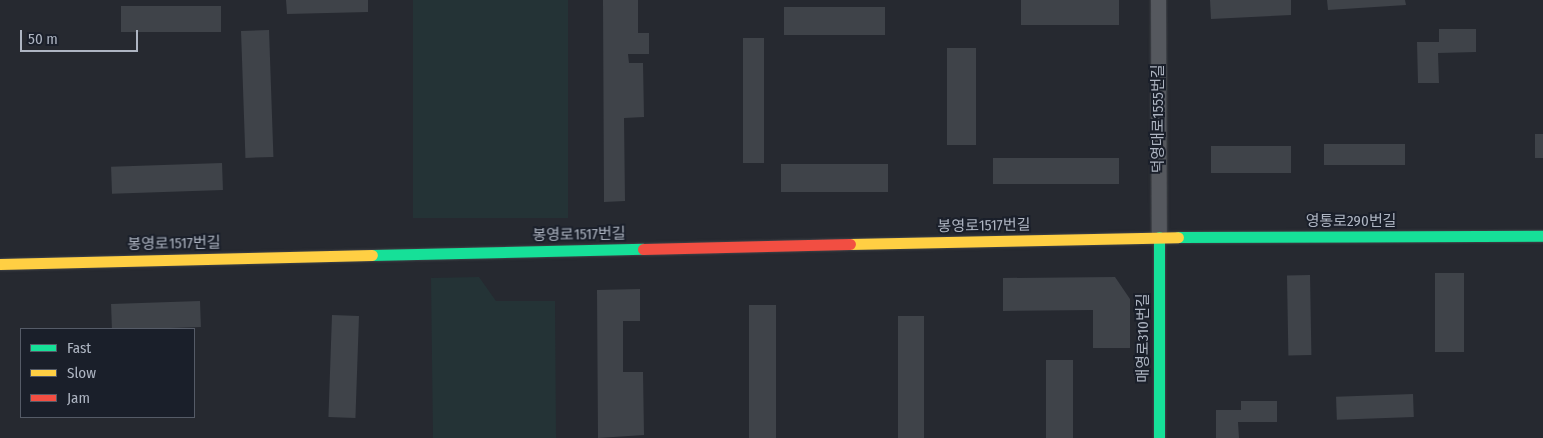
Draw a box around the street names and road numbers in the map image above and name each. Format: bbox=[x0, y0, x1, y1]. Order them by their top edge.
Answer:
street label: 덕영대로1555번길 bbox=[1150, 64, 1168, 174]
street label: 영통로290번길 bbox=[1306, 213, 1396, 231]
street label: 봉영로1517번길 bbox=[937, 216, 1031, 236]
street label: 봉영로1517번길 bbox=[532, 225, 626, 245]
street label: 봉영로1517번길 bbox=[127, 234, 221, 254]
street label: 매영로310번길 bbox=[1135, 293, 1153, 383]

